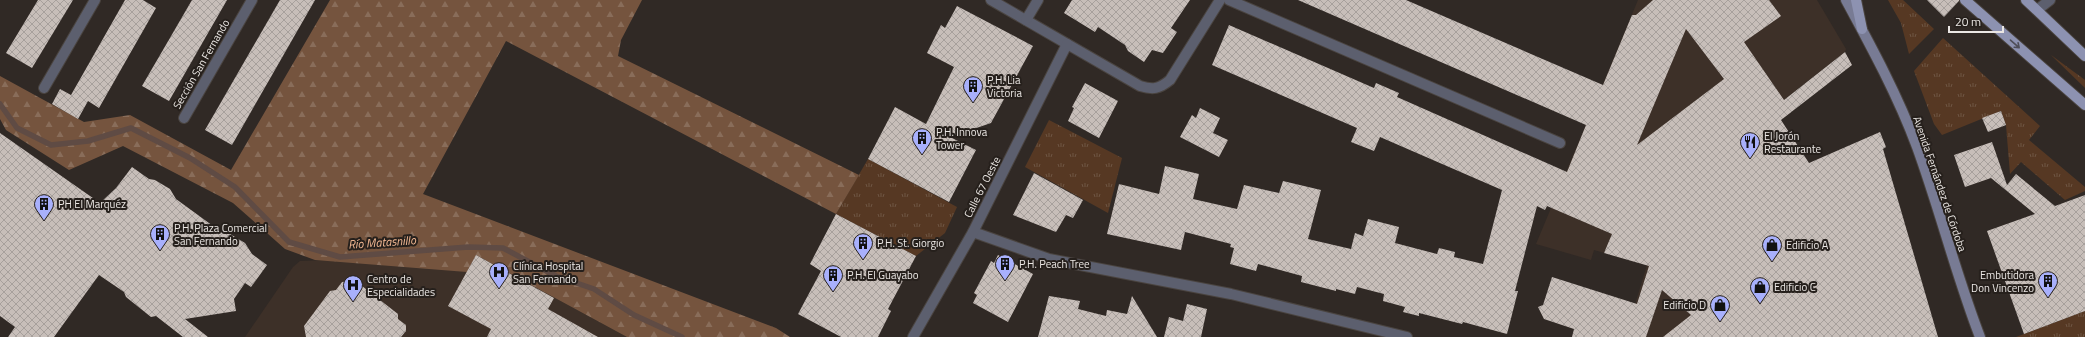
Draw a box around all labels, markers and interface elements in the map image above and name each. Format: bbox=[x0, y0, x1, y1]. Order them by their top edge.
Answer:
scale bar bbox=[1949, 8, 2003, 34]
text: 20 m bbox=[1955, 12, 1981, 31]
street label: Sección San Fernando bbox=[169, 16, 233, 112]
one-way arrow bbox=[2009, 40, 2020, 49]
place label: P.H. Lia Victoria bbox=[987, 72, 1022, 101]
building icon: P.H. Lia Victoria bbox=[962, 75, 984, 103]
street label: Avenida Fernández de Córdoba bbox=[1909, 114, 1971, 254]
place label: P.H. Innova Tower bbox=[936, 124, 988, 153]
building icon: P.H. Innova Tower bbox=[911, 127, 933, 155]
place label: El Jorón Restaurante bbox=[1764, 128, 1822, 157]
restaurant icon: El Jorón Restaurante bbox=[1739, 131, 1761, 159]
street label: Calle 67 Oeste bbox=[960, 153, 1004, 220]
building icon: PH El Marquéz bbox=[33, 193, 55, 221]
place label: PH El Marquéz bbox=[58, 196, 126, 212]
place label: P.H. Plaza Comercial San Fernando bbox=[174, 220, 267, 249]
building icon: P.H. Plaza Comercial San Fernando bbox=[149, 223, 171, 251]
water label: Río Matasnillo bbox=[348, 230, 417, 254]
building icon: P.H. St. Giorgio bbox=[852, 232, 874, 260]
shop icon: Edificio A bbox=[1761, 234, 1783, 262]
place label: P.H. St. Giorgio bbox=[877, 235, 945, 251]
place label: Edificio A bbox=[1786, 237, 1829, 253]
building icon: P.H. Peach Tree bbox=[994, 253, 1016, 281]
place label: P.H. Peach Tree bbox=[1019, 256, 1090, 272]
place label: Clínica Hospital San Fernando bbox=[513, 258, 583, 287]
hospital icon: Clínica Hospital San Fernando bbox=[488, 261, 510, 289]
building icon: P.H. El Guayabo bbox=[822, 264, 844, 292]
place label: P.H. El Guayabo bbox=[847, 267, 919, 283]
place label: Embutidora Don Vincenzo bbox=[1971, 267, 2034, 296]
building icon: Embutidora Don Vincenzo bbox=[2037, 270, 2059, 298]
place label: Centro de Especialidades bbox=[367, 271, 435, 300]
hospital icon: Centro de Especialidades bbox=[342, 274, 364, 302]
shop icon: Edificio C bbox=[1749, 276, 1771, 304]
place label: Edificio C bbox=[1774, 279, 1816, 295]
shop icon: Edificio D bbox=[1709, 294, 1731, 322]
place label: Edificio D bbox=[1663, 297, 1706, 313]

